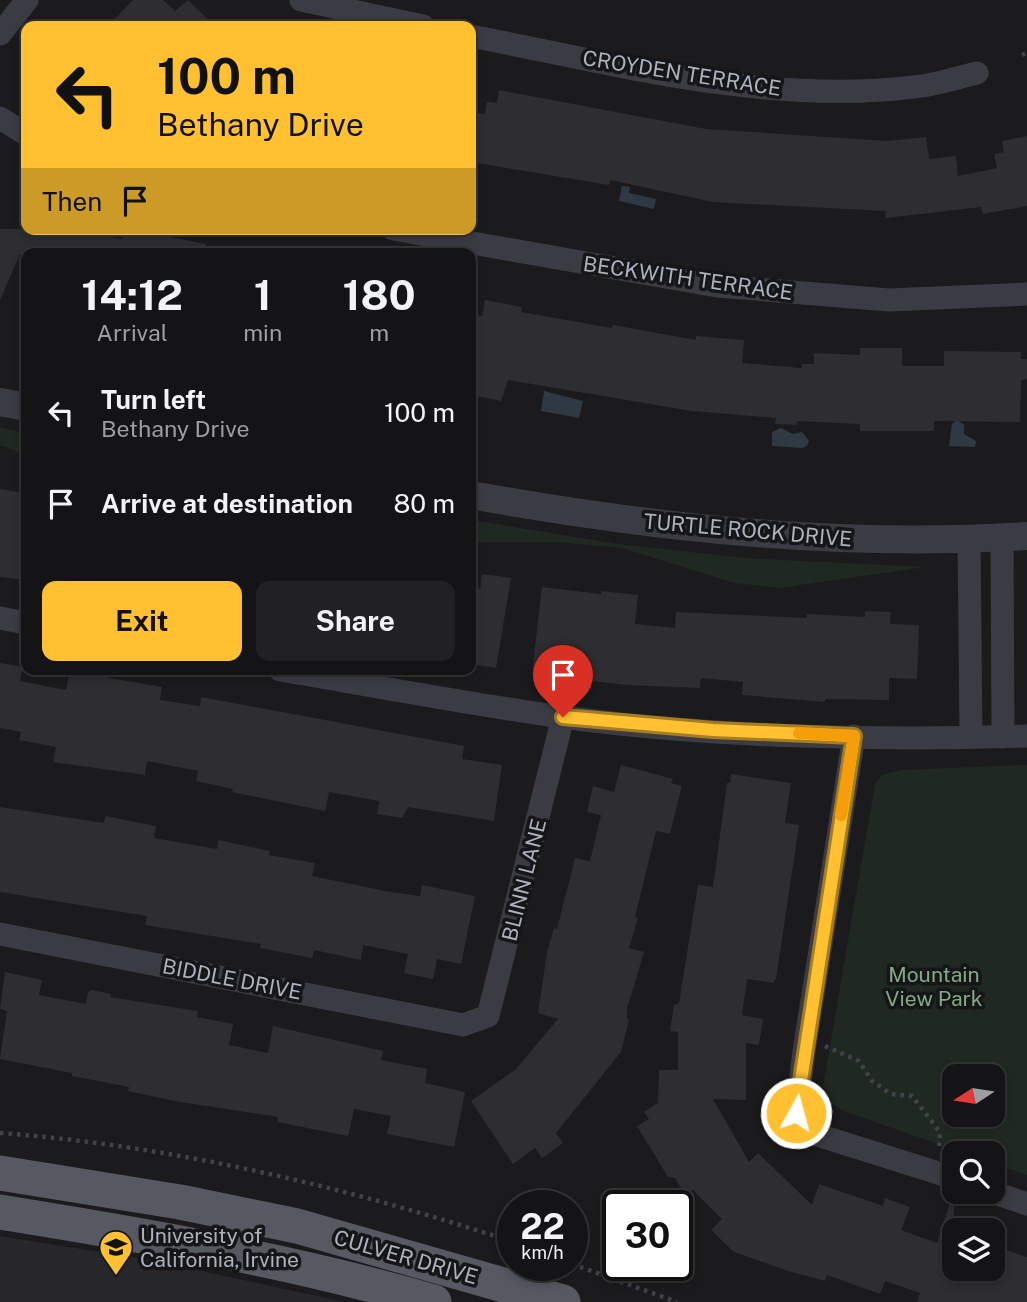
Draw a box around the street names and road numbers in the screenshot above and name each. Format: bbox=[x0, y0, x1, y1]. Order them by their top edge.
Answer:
street label: CROYDEN TERRACE bbox=[581, 45, 783, 101]
street label: BECKWITH TERRACE bbox=[581, 251, 795, 305]
street label: TURTLE ROCK DRIVE bbox=[643, 508, 853, 552]
street label: BLINN LANE bbox=[497, 816, 551, 944]
street label: BIDDLE DRIVE bbox=[160, 953, 304, 1005]
street label: CULVER DRIVE bbox=[331, 1225, 481, 1289]

